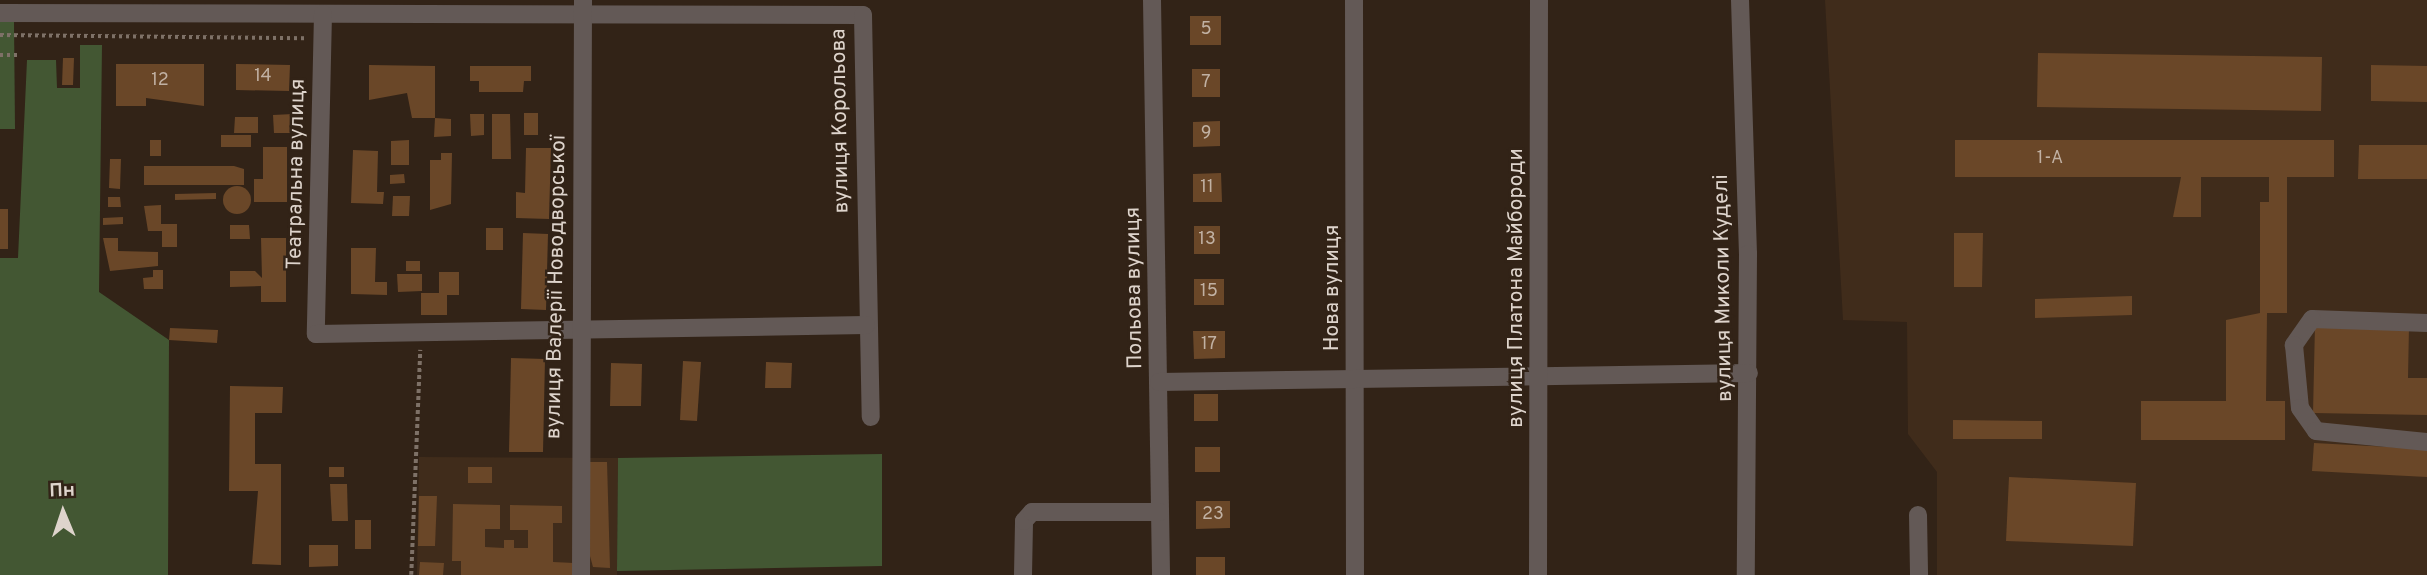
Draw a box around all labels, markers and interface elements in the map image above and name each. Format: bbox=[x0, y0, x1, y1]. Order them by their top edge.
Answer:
house number: 5 bbox=[1200, 19, 1212, 41]
street label: вулиця Корольова bbox=[827, 28, 855, 214]
house number: 14 bbox=[254, 66, 272, 88]
house number: 12 bbox=[151, 70, 169, 92]
house number: 7 bbox=[1201, 72, 1211, 94]
street label: Театральна вулиця bbox=[283, 78, 311, 270]
house number: 9 bbox=[1201, 123, 1211, 145]
street label: вулиця Валерії Новодворської bbox=[542, 135, 572, 439]
street label: вулиця Платона Майбороди bbox=[1504, 148, 1530, 428]
house number: 1-А bbox=[2037, 148, 2063, 170]
street label: вулиця Миколи Куделі bbox=[1709, 174, 1739, 402]
house number: 11 bbox=[1200, 177, 1214, 199]
street label: Польова вулиця bbox=[1121, 207, 1149, 369]
street label: Нова вулиця bbox=[1320, 225, 1346, 351]
house number: 13 bbox=[1198, 229, 1216, 251]
house number: 15 bbox=[1200, 281, 1218, 303]
house number: 17 bbox=[1201, 334, 1217, 356]
north arrow bbox=[28, 477, 98, 547]
text: Пн bbox=[49, 479, 75, 503]
house number: 23 bbox=[1202, 504, 1224, 526]

